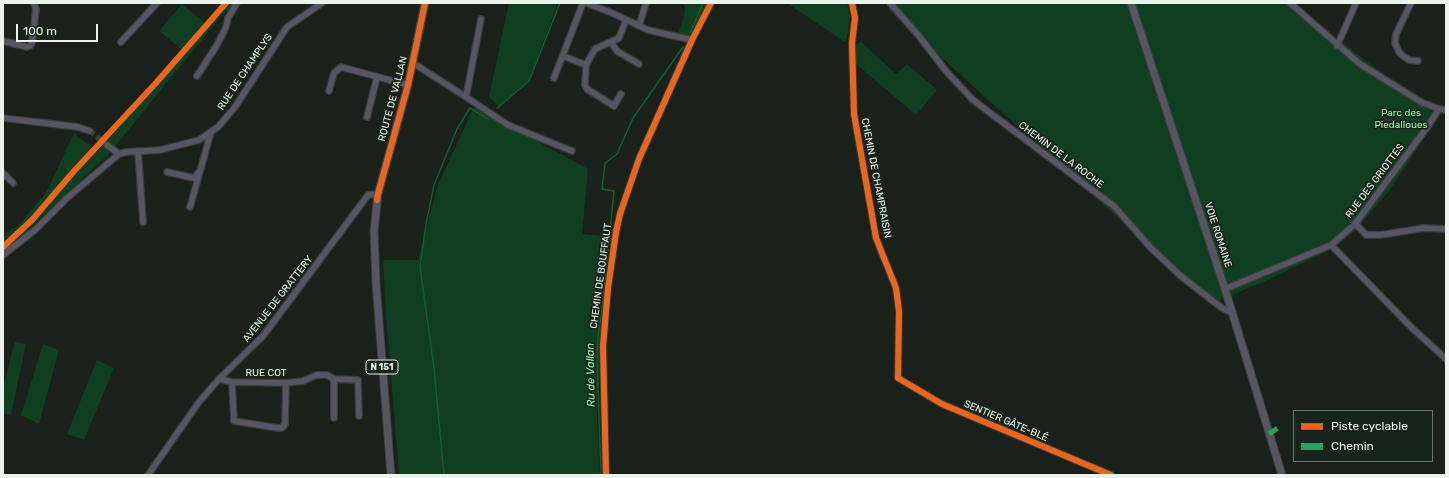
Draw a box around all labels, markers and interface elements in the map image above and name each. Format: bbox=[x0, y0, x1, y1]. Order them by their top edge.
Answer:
scale bar bbox=[18, 16, 100, 42]
text: 100 m bbox=[23, 24, 57, 38]
street label: RUE DE CHAMPLYS bbox=[215, 32, 275, 112]
street label: ROUTE DE VALLAN bbox=[376, 55, 410, 143]
park label: Parc des Piedalloues bbox=[1374, 107, 1428, 130]
street label: CHEMIN DE CHAMPRAISIN bbox=[858, 117, 894, 239]
street label: CHEMIN DE LA ROCHE bbox=[1016, 119, 1106, 191]
street label: RUE DES GRIOTTES bbox=[1343, 141, 1407, 221]
street label: VOIE ROMAINE bbox=[1202, 201, 1234, 269]
street label: CHEMIN DE BOUFFAUT bbox=[588, 222, 614, 330]
street label: AVENUE DE GRATTERY bbox=[241, 253, 315, 345]
water label: Ru de Vallan bbox=[584, 343, 598, 407]
road number: N 151 bbox=[366, 360, 398, 374]
street label: RUE COT bbox=[245, 367, 287, 379]
street label: SENTIER GÂTE-BLÉ bbox=[962, 398, 1050, 444]
legend bbox=[1293, 410, 1433, 462]
text: Piste cyclable bbox=[1331, 419, 1408, 433]
text: Chemin bbox=[1331, 439, 1374, 453]

